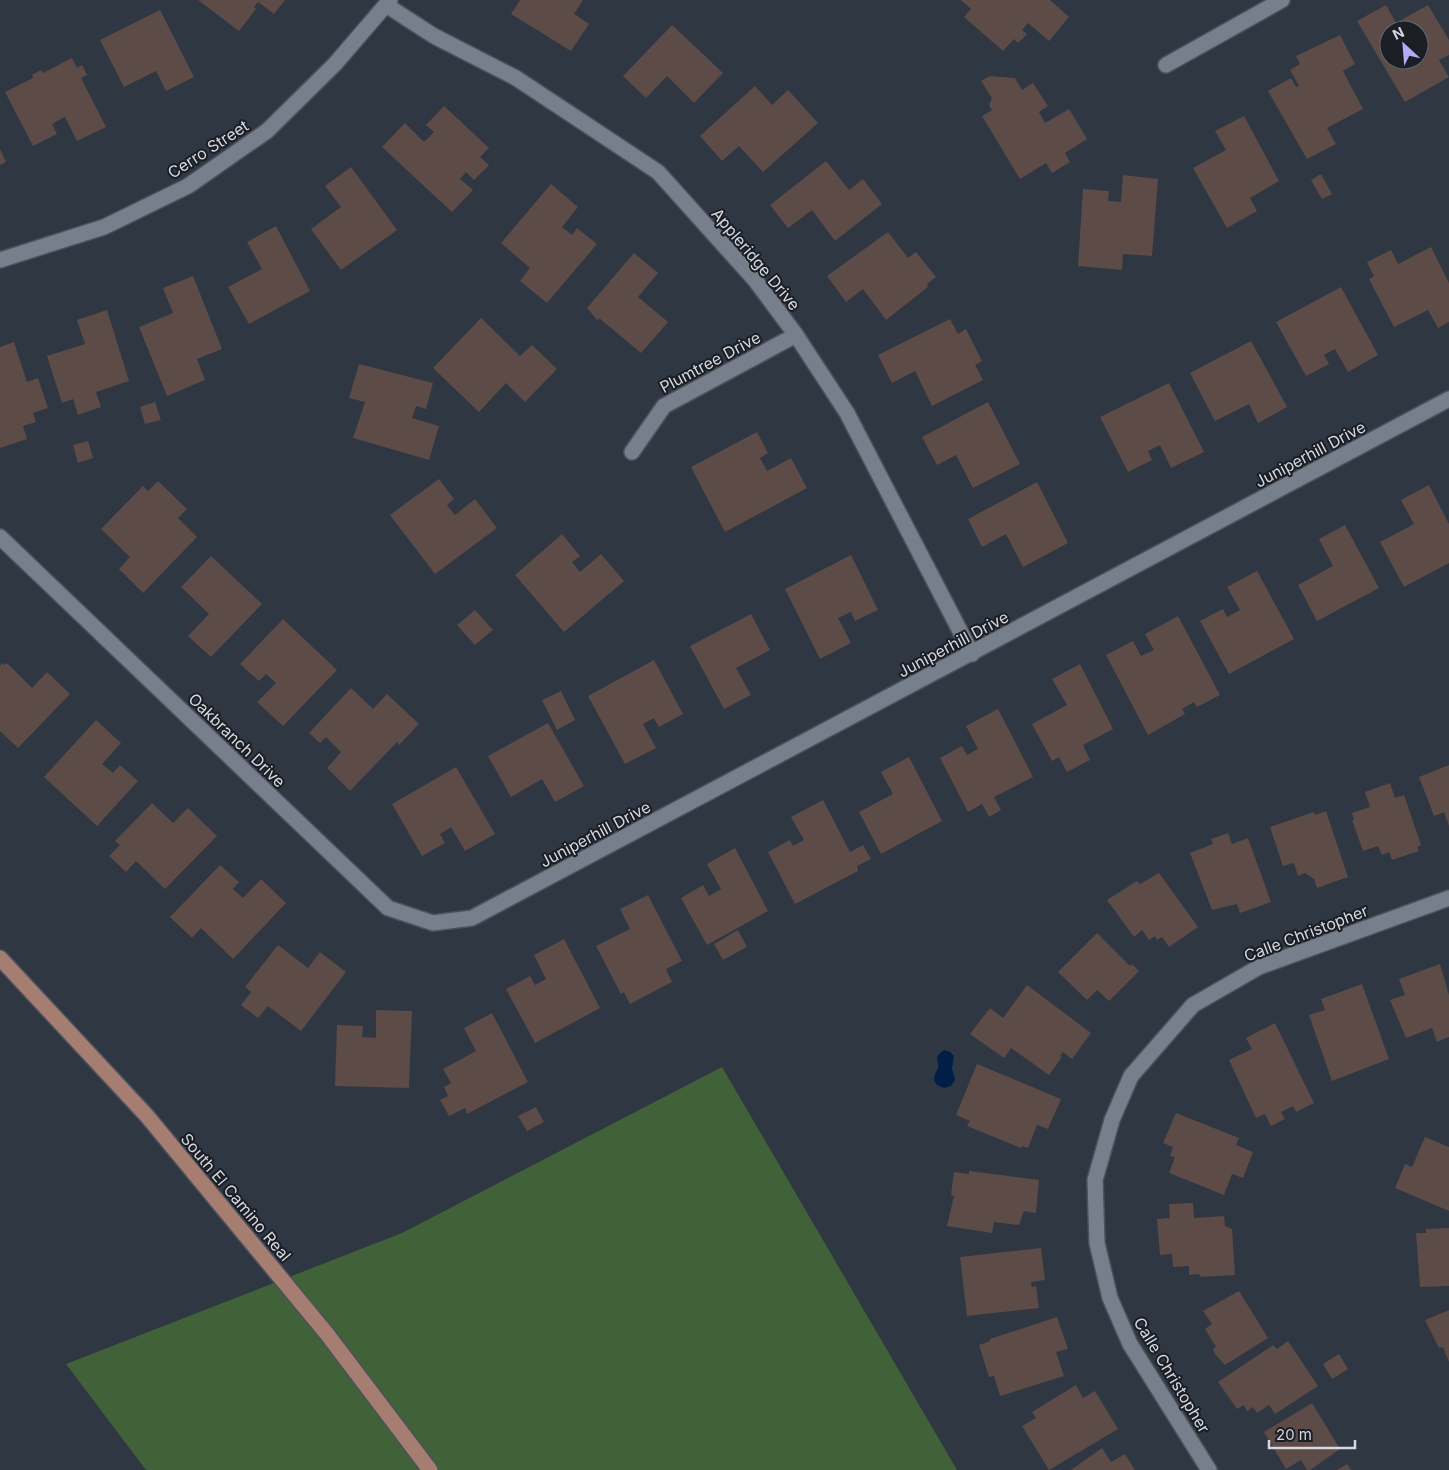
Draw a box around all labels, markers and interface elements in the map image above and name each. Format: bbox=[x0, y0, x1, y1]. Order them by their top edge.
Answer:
north arrow bbox=[1379, 20, 1429, 70]
text: N bbox=[1390, 23, 1407, 43]
street label: Cerro Street bbox=[164, 115, 252, 183]
street label: Appleridge Drive bbox=[707, 204, 805, 314]
street label: Plumtree Drive bbox=[656, 327, 764, 397]
street label: Juniperhill Drive bbox=[1251, 416, 1369, 492]
street label: Juniperhill Drive bbox=[894, 606, 1012, 682]
street label: Oakbranch Drive bbox=[184, 689, 290, 791]
street label: Juniperhill Drive bbox=[536, 796, 654, 872]
street label: Calle Christopher bbox=[1241, 900, 1371, 966]
street label: South El Camino Real bbox=[177, 1129, 295, 1265]
street label: Calle Christopher bbox=[1130, 1314, 1214, 1436]
scale bar bbox=[1269, 1418, 1355, 1450]
text: 20 m bbox=[1276, 1425, 1312, 1444]

